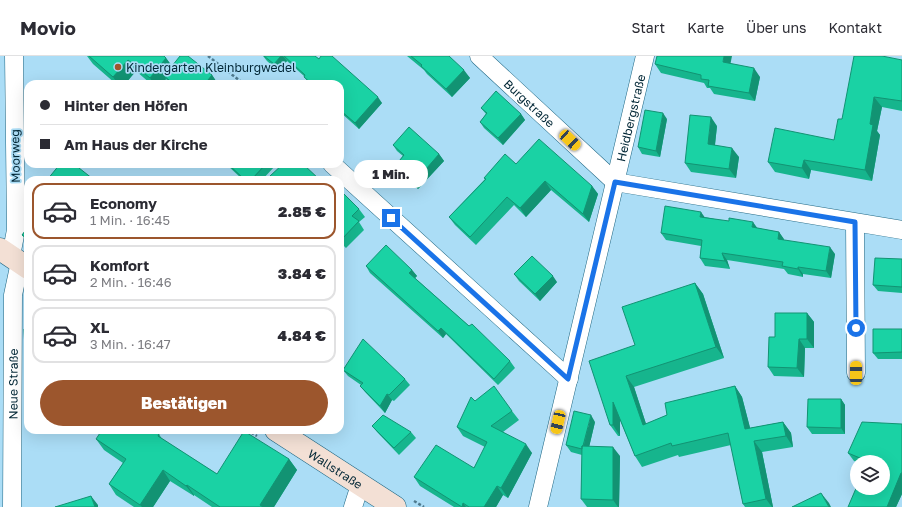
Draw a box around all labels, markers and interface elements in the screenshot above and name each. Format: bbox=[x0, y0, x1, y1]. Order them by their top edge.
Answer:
text: Movio bbox=[20, 16, 76, 39]
text: Start bbox=[632, 19, 665, 36]
text: Karte bbox=[687, 19, 724, 36]
text: Über uns bbox=[746, 19, 806, 36]
text: Kontakt bbox=[828, 19, 882, 36]
place label: Kindergarten Kleinburgwedel bbox=[126, 60, 296, 75]
marker: Kindergarten Kleinburgwedel bbox=[113, 62, 123, 72]
street label: Heidbergstraße bbox=[613, 73, 648, 163]
street label: Burgstraße bbox=[501, 76, 558, 130]
text: Hinter den Höfen bbox=[64, 96, 188, 114]
car bbox=[557, 127, 583, 153]
street label: Moorweg bbox=[7, 129, 23, 183]
text: Am Haus der Kirche bbox=[64, 135, 208, 153]
callout: 1 Min. bbox=[354, 160, 428, 188]
text: 1 Min. bbox=[372, 166, 410, 182]
icon: car bbox=[42, 193, 78, 229]
text: Economy bbox=[90, 194, 157, 212]
text: 2.85 € bbox=[278, 202, 326, 220]
route end bbox=[382, 209, 400, 227]
text: 1 Min. · 16:45 bbox=[90, 212, 170, 228]
icon: car bbox=[42, 255, 78, 291]
text: Komfort bbox=[90, 256, 149, 274]
text: 3.84 € bbox=[278, 264, 326, 282]
text: 2 Min. · 16:46 bbox=[90, 274, 172, 290]
icon: car bbox=[42, 317, 78, 353]
text: XL bbox=[90, 318, 109, 336]
route start bbox=[847, 319, 865, 337]
text: 4.84 € bbox=[278, 326, 326, 344]
text: 3 Min. · 16:47 bbox=[90, 336, 171, 352]
street label: Neue Straße bbox=[5, 348, 20, 419]
car bbox=[850, 361, 862, 385]
button: Bestätigen bbox=[40, 380, 328, 426]
car bbox=[549, 409, 567, 435]
street label: Wallstraße bbox=[306, 445, 366, 492]
map controls bbox=[850, 455, 890, 495]
button: layers bbox=[850, 455, 890, 495]

